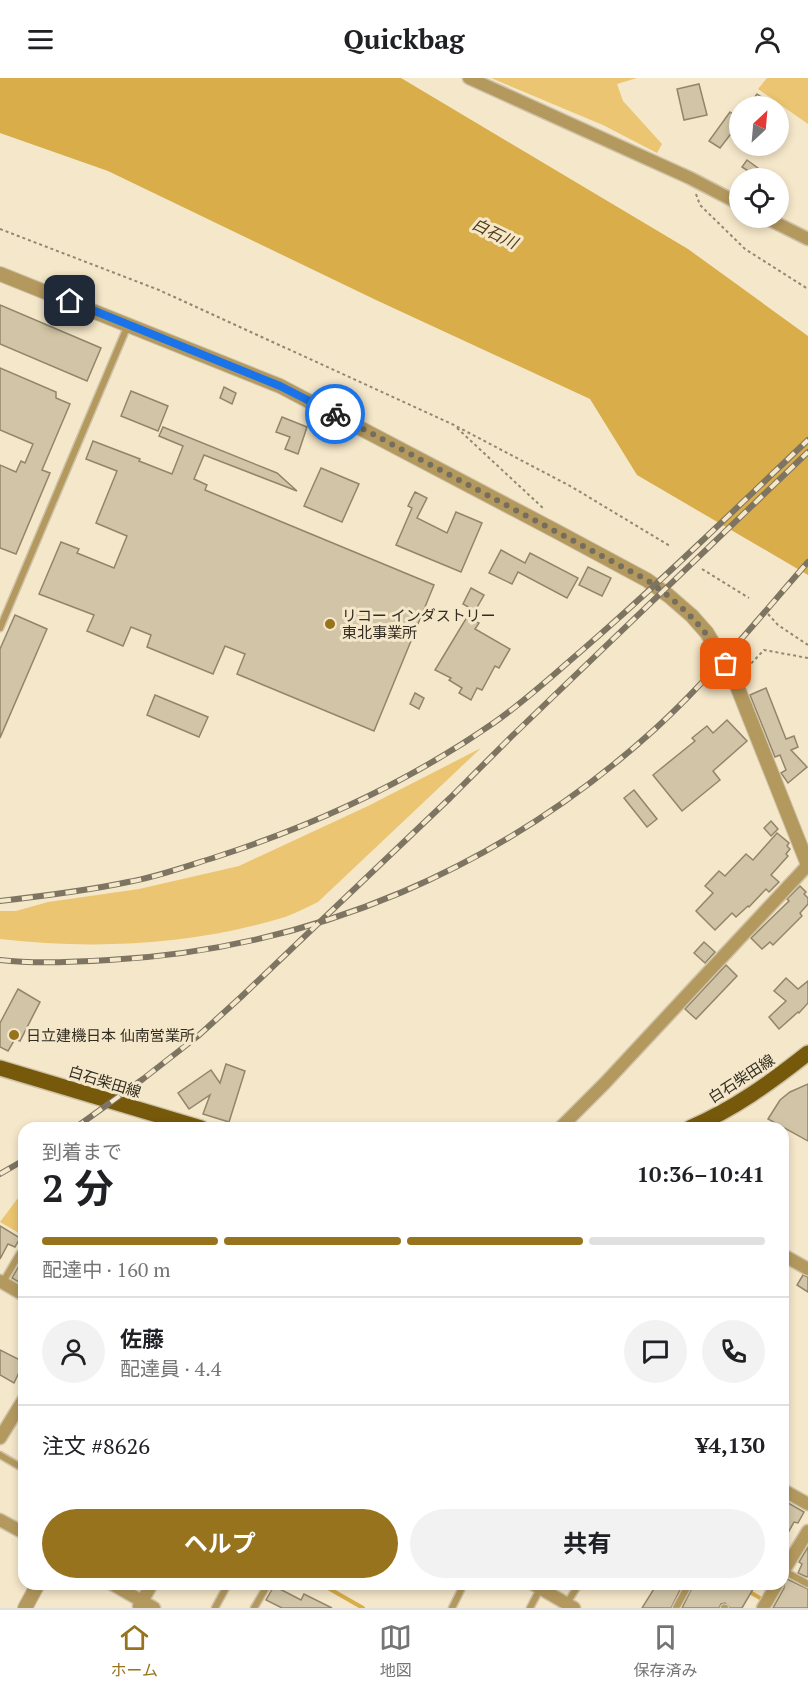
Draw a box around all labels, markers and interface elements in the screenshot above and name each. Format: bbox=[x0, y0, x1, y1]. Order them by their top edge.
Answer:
text: Quickbag bbox=[343, 21, 465, 57]
icon: menu bbox=[24, 23, 57, 56]
icon: person bbox=[751, 23, 784, 56]
north arrow bbox=[729, 96, 789, 156]
map controls bbox=[729, 96, 789, 228]
button: locate bbox=[729, 168, 789, 228]
water label: 白石川 bbox=[469, 213, 523, 254]
pin bbox=[44, 275, 95, 326]
icon: home bbox=[53, 284, 86, 317]
courier bbox=[305, 384, 365, 444]
icon: bike bbox=[319, 398, 352, 431]
place label: リコー インダストリー 東北事業所 bbox=[342, 605, 496, 642]
marker: リコー インダストリー 東北事業所 bbox=[323, 617, 337, 631]
pin bbox=[700, 638, 751, 689]
icon: bag bbox=[709, 647, 742, 680]
place label: 日立建機日本 仙南営業所 bbox=[26, 1025, 195, 1045]
marker: 日立建機日本 仙南営業所 bbox=[7, 1028, 21, 1042]
street label: 白石柴田線 bbox=[704, 1049, 778, 1107]
street label: 白石柴田線 bbox=[66, 1060, 144, 1102]
text: 到着まで bbox=[42, 1138, 122, 1165]
text: 10:36–10:41 bbox=[637, 1159, 765, 1188]
text: 2 分 bbox=[42, 1161, 114, 1213]
text: 配達中 · 160 m bbox=[42, 1256, 171, 1283]
button: person bbox=[42, 1320, 105, 1383]
button: chat bbox=[624, 1320, 687, 1383]
button: phone bbox=[702, 1320, 765, 1383]
text: 佐藤 bbox=[120, 1324, 164, 1353]
text: 配達員 · 4.4 bbox=[120, 1355, 221, 1382]
text: ¥4,130 bbox=[696, 1430, 765, 1459]
text: 注文 #8626 bbox=[42, 1431, 150, 1460]
button: ヘルプ bbox=[42, 1509, 398, 1578]
button: 共有 bbox=[410, 1509, 765, 1578]
tab: ホーム bbox=[111, 1621, 158, 1681]
tab: 地図 bbox=[379, 1621, 412, 1681]
tab: 保存済み bbox=[633, 1621, 697, 1681]

